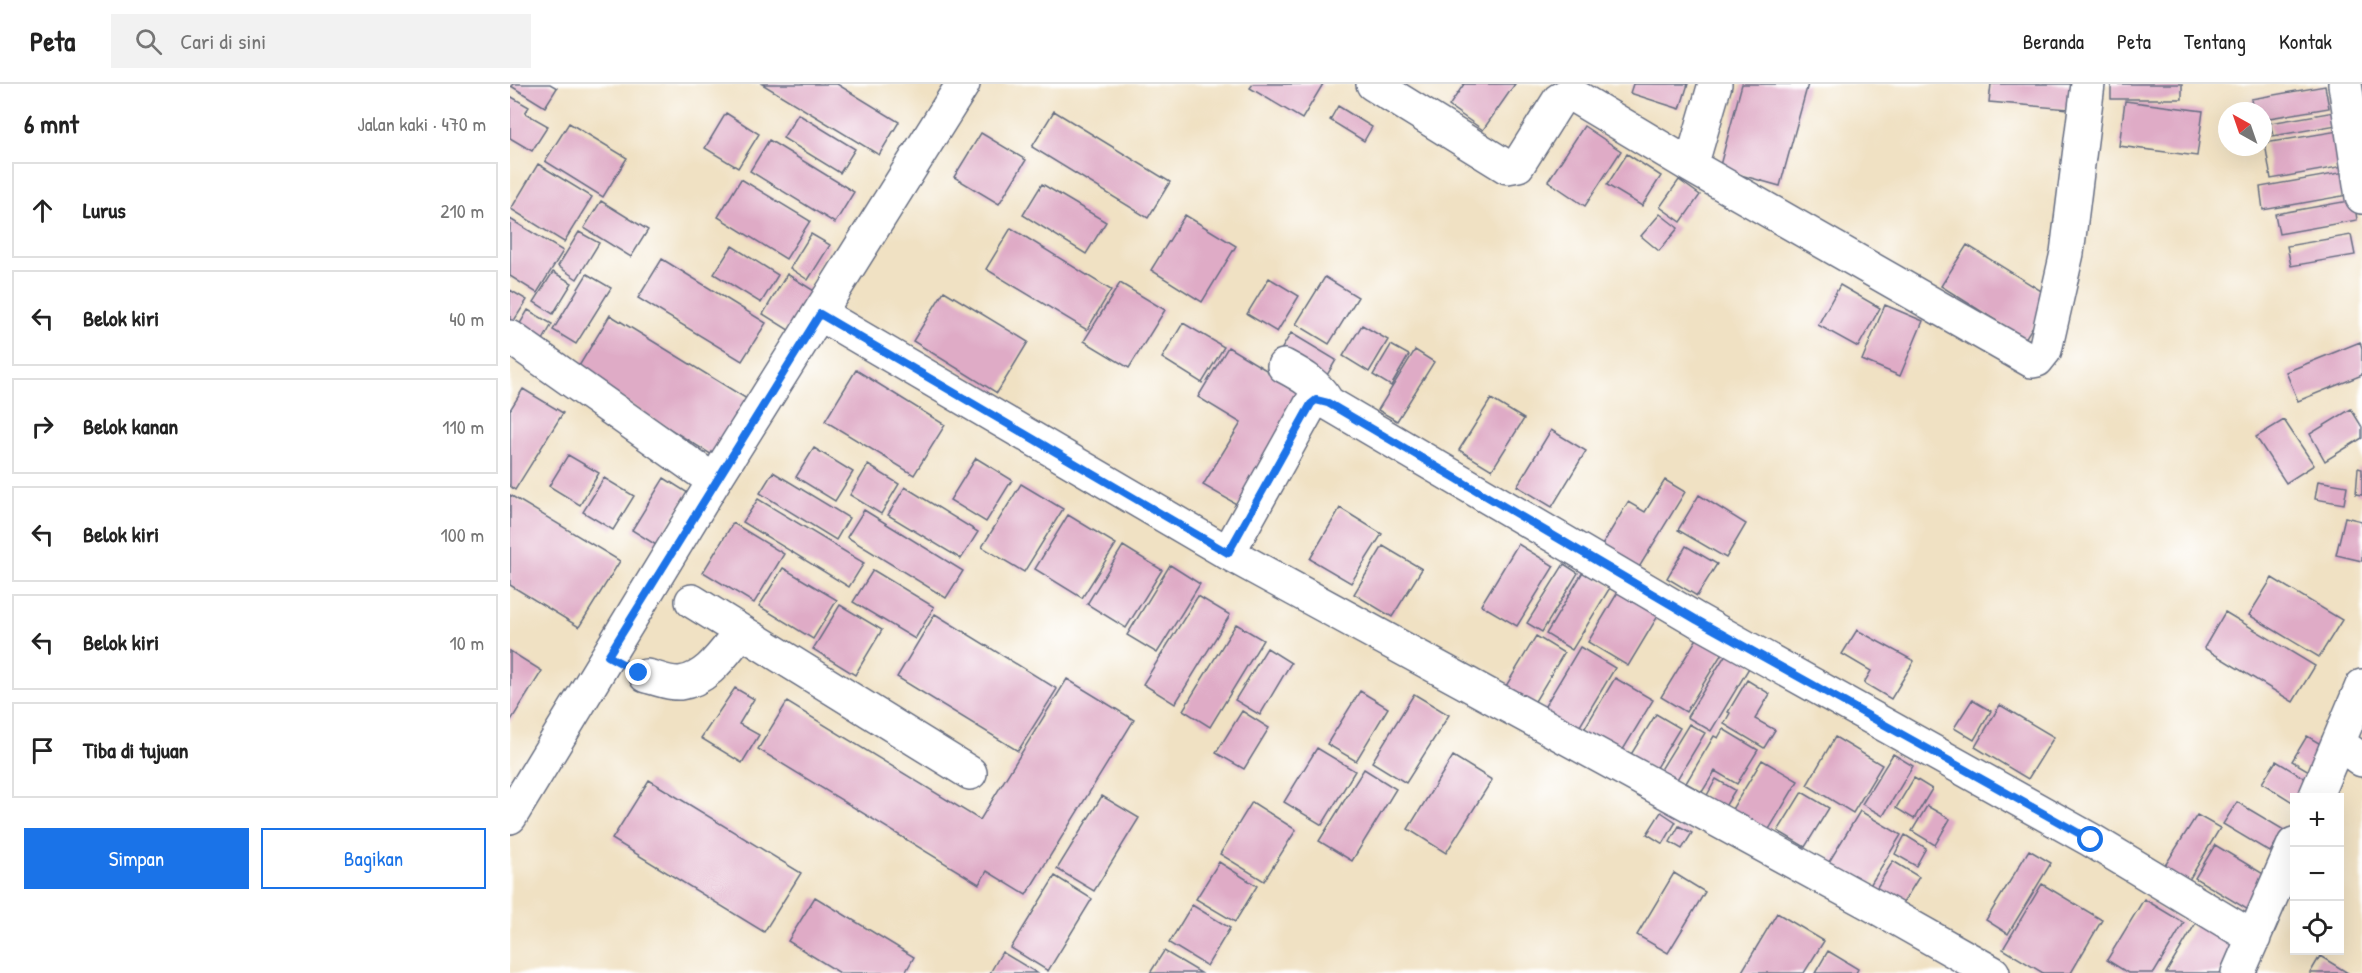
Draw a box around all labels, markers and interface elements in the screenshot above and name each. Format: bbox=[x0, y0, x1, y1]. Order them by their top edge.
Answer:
search box bbox=[111, 14, 531, 68]
text: Peta bbox=[30, 22, 75, 60]
icon: search bbox=[132, 25, 165, 58]
text: Cari di sini bbox=[180, 26, 266, 56]
text: Beranda bbox=[2023, 27, 2084, 56]
text: Peta bbox=[2117, 27, 2151, 56]
text: Tentang bbox=[2184, 27, 2246, 56]
text: Kontak bbox=[2279, 27, 2332, 56]
north arrow bbox=[2218, 102, 2272, 156]
text: 6 mnt bbox=[24, 106, 79, 141]
text: Jalan kaki · 470 m bbox=[357, 110, 486, 137]
icon: ahead bbox=[26, 194, 59, 227]
text: Lurus bbox=[83, 195, 126, 225]
text: 210 m bbox=[440, 197, 484, 224]
icon: left bbox=[26, 302, 59, 335]
text: Belok kiri bbox=[83, 303, 159, 333]
text: 40 m bbox=[449, 305, 484, 332]
icon: right bbox=[26, 410, 59, 443]
text: Belok kanan bbox=[83, 411, 178, 441]
text: 110 m bbox=[442, 413, 484, 440]
icon: left bbox=[26, 518, 59, 551]
text: Belok kiri bbox=[83, 519, 159, 549]
text: 100 m bbox=[441, 521, 484, 548]
icon: left bbox=[26, 626, 59, 659]
text: Belok kiri bbox=[83, 627, 159, 657]
text: 10 m bbox=[450, 629, 484, 656]
route end bbox=[625, 659, 651, 685]
icon: arrive bbox=[26, 734, 59, 767]
text: Tiba di tujuan bbox=[83, 735, 188, 765]
map controls bbox=[2290, 793, 2344, 955]
button: + bbox=[2290, 793, 2344, 847]
route start bbox=[2077, 826, 2103, 852]
button: Simpan bbox=[24, 828, 249, 889]
button: Bagikan bbox=[261, 828, 486, 889]
button: − bbox=[2290, 847, 2344, 901]
button: locate bbox=[2290, 901, 2344, 955]

